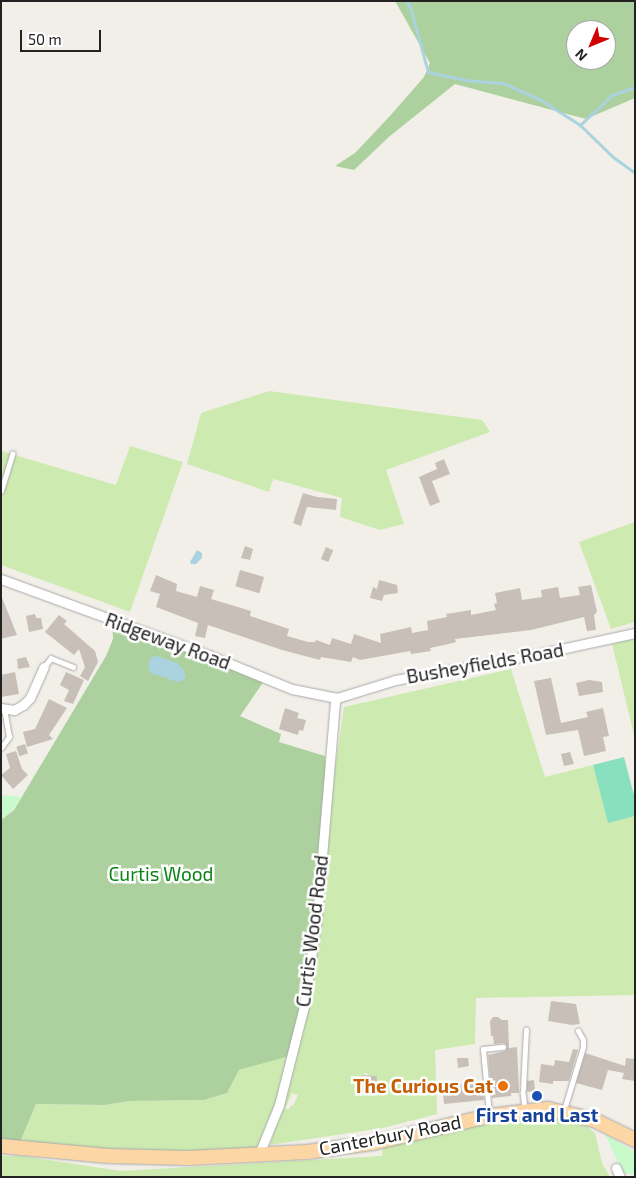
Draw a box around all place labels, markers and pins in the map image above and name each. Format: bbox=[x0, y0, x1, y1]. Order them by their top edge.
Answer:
place label: The Curious Cat bbox=[353, 1075, 493, 1097]
marker: The Curious Cat bbox=[497, 1080, 509, 1092]
marker: First and Last bbox=[531, 1090, 543, 1102]
place label: First and Last bbox=[476, 1104, 598, 1126]

